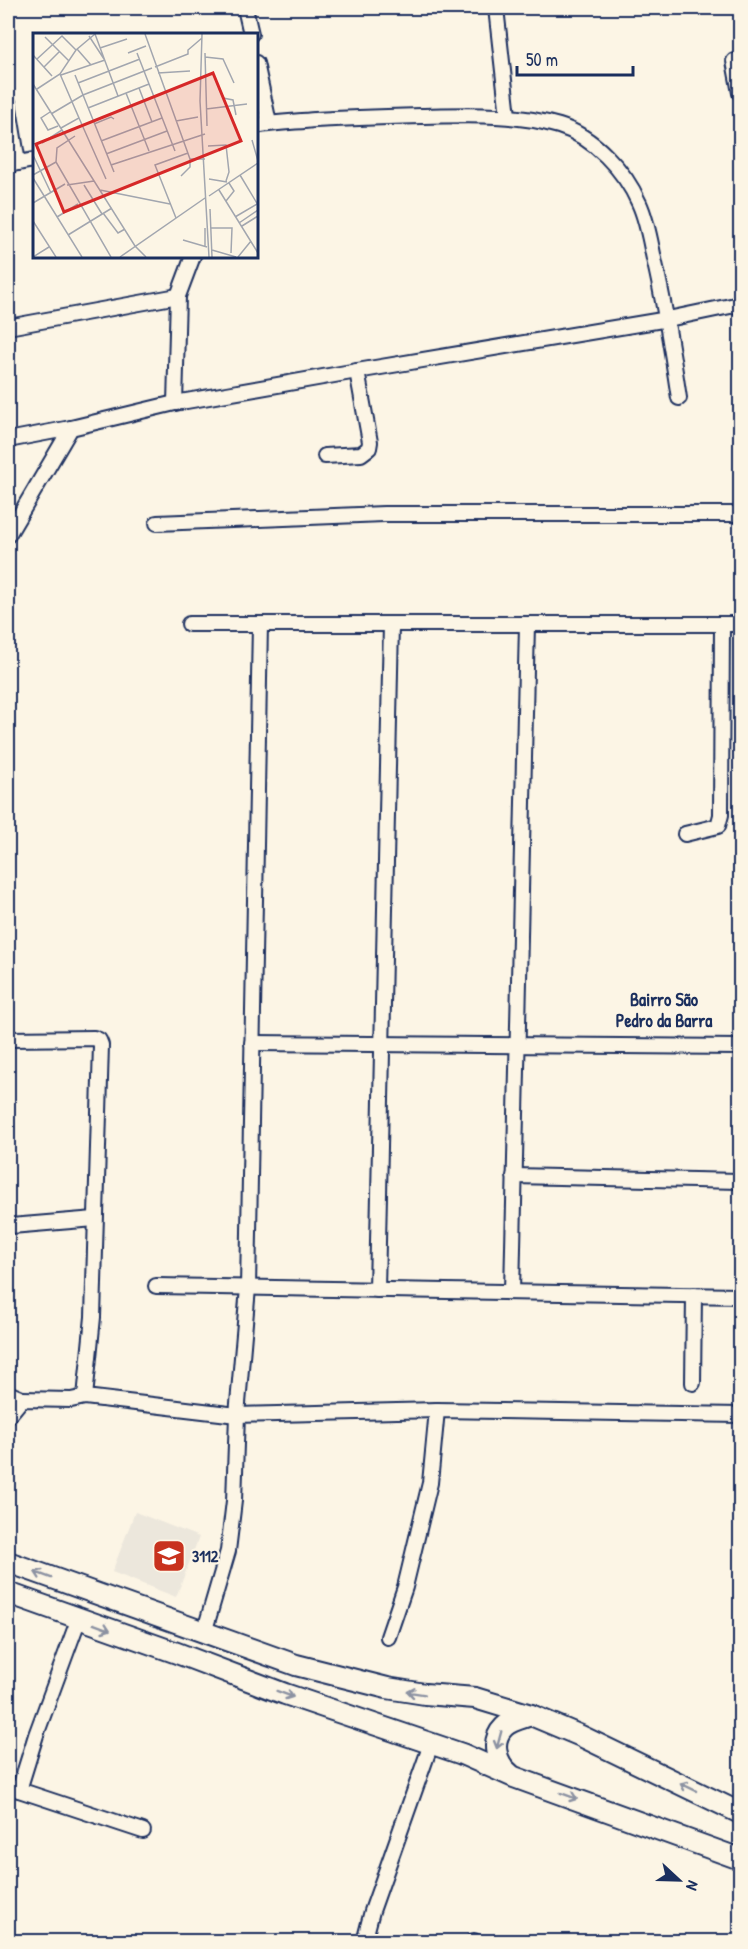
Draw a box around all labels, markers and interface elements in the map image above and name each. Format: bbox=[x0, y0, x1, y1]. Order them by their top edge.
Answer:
inset map bbox=[33, 33, 258, 258]
scale bar bbox=[517, 39, 632, 77]
text: 50 m bbox=[526, 47, 558, 72]
district label: Bairro São Pedro da Barra bbox=[616, 987, 713, 1033]
school or university icon: 3112 bbox=[151, 1538, 187, 1574]
place label: 3112 bbox=[192, 1545, 219, 1567]
one-way arrow bbox=[34, 1569, 53, 1580]
one-way arrow bbox=[92, 1622, 111, 1633]
one-way arrow bbox=[407, 1687, 427, 1698]
one-way arrow bbox=[275, 1690, 294, 1701]
one-way arrow bbox=[493, 1730, 505, 1749]
one-way arrow bbox=[679, 1781, 697, 1792]
one-way arrow bbox=[559, 1792, 578, 1803]
north arrow bbox=[649, 1850, 709, 1910]
text: N bbox=[681, 1878, 705, 1894]

